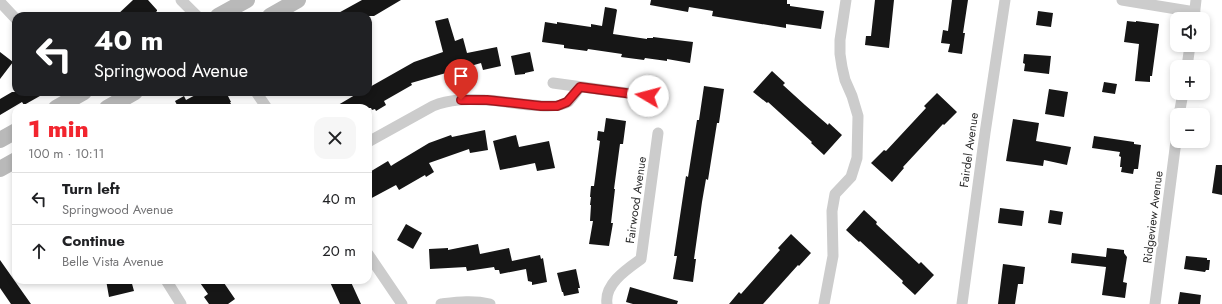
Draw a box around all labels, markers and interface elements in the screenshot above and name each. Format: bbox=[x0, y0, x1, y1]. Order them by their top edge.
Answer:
map controls bbox=[1170, 12, 1210, 148]
button: sound bbox=[1170, 12, 1210, 52]
text: 40 m bbox=[94, 20, 163, 61]
icon: left bbox=[28, 28, 80, 80]
text: Springwood Avenue bbox=[94, 58, 248, 84]
pin bbox=[444, 59, 478, 100]
button: + bbox=[1170, 60, 1210, 100]
icon: arrive bbox=[450, 65, 472, 87]
position arrow bbox=[627, 75, 669, 117]
button: − bbox=[1170, 108, 1210, 148]
text: 1 min bbox=[28, 111, 89, 146]
street label: Fairdel Avenue bbox=[955, 111, 983, 189]
button: close bbox=[314, 117, 356, 159]
text: 100 m · 10:11 bbox=[28, 144, 104, 163]
street label: Fairwood Avenue bbox=[621, 155, 651, 245]
street label: Ridgeview Avenue bbox=[1138, 170, 1168, 264]
text: Turn left bbox=[62, 178, 120, 200]
icon: left bbox=[28, 188, 50, 210]
text: 40 m bbox=[322, 188, 356, 210]
text: Springwood Avenue bbox=[62, 200, 173, 219]
text: Continue bbox=[62, 230, 125, 252]
icon: ahead bbox=[28, 240, 50, 262]
text: 20 m bbox=[322, 240, 356, 262]
text: Belle Vista Avenue bbox=[62, 252, 164, 271]

